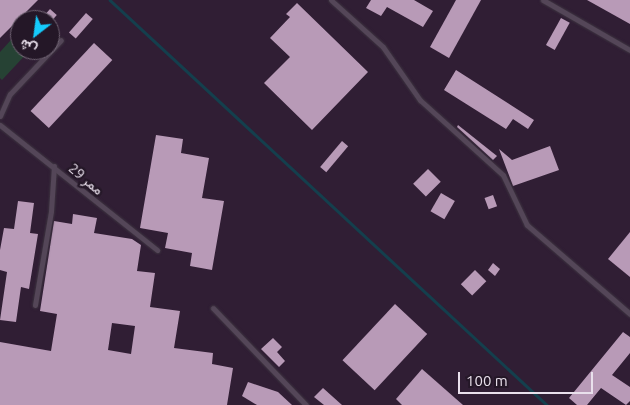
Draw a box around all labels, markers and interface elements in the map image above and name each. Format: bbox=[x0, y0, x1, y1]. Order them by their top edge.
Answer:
north arrow bbox=[10, 10, 60, 60]
text: ش bbox=[17, 36, 39, 58]
street label: ممر 29 bbox=[65, 160, 107, 198]
scale bar bbox=[460, 362, 595, 394]
text: 100 m bbox=[466, 372, 508, 389]

